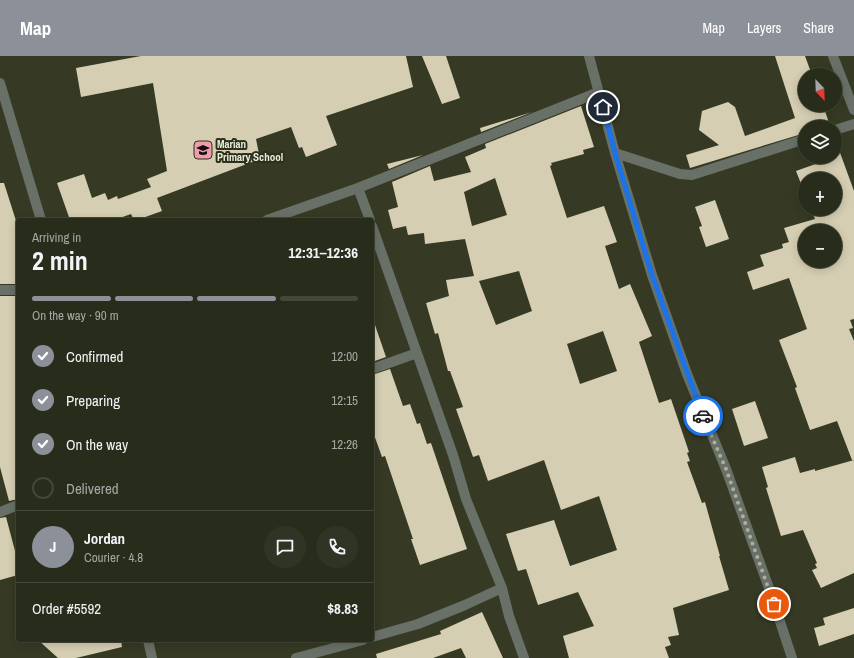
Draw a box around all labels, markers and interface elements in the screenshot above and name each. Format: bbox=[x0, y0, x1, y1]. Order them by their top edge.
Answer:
text: Map bbox=[20, 15, 51, 41]
text: Map bbox=[703, 19, 725, 37]
text: Layers bbox=[747, 19, 781, 37]
text: Share bbox=[803, 19, 834, 37]
north arrow bbox=[798, 68, 842, 112]
map controls bbox=[798, 68, 842, 268]
pin bbox=[586, 90, 620, 124]
icon: home bbox=[592, 96, 614, 118]
button: layers bbox=[798, 120, 842, 164]
place label: Marian Primary School bbox=[217, 137, 283, 164]
school or university icon: Marian Primary School bbox=[192, 139, 214, 161]
button: + bbox=[798, 172, 842, 216]
button: − bbox=[798, 224, 842, 268]
text: Arriving in bbox=[32, 229, 81, 246]
text: 12:31–12:36 bbox=[288, 242, 358, 263]
text: 2 min bbox=[32, 243, 88, 278]
text: On the way · 90 m bbox=[32, 307, 119, 324]
icon: check bbox=[32, 345, 54, 367]
text: Confirmed bbox=[66, 346, 123, 367]
text: 12:00 bbox=[331, 348, 358, 365]
icon: check bbox=[32, 389, 54, 411]
text: Preparing bbox=[66, 390, 120, 411]
text: 12:15 bbox=[331, 392, 358, 409]
courier bbox=[683, 396, 723, 436]
icon: car bbox=[692, 405, 714, 427]
icon: check bbox=[32, 433, 54, 455]
text: On the way bbox=[66, 434, 128, 455]
text: 12:26 bbox=[331, 436, 358, 453]
text: Delivered bbox=[66, 478, 119, 499]
button: chat bbox=[264, 526, 306, 568]
button: phone bbox=[316, 526, 358, 568]
text: Jordan bbox=[84, 528, 125, 549]
text: J bbox=[50, 536, 56, 557]
text: Courier · 4.8 bbox=[84, 549, 143, 566]
pin bbox=[757, 587, 791, 621]
icon: bag bbox=[763, 593, 785, 615]
text: Order #5592 bbox=[32, 598, 101, 619]
text: $8.83 bbox=[327, 598, 358, 619]

